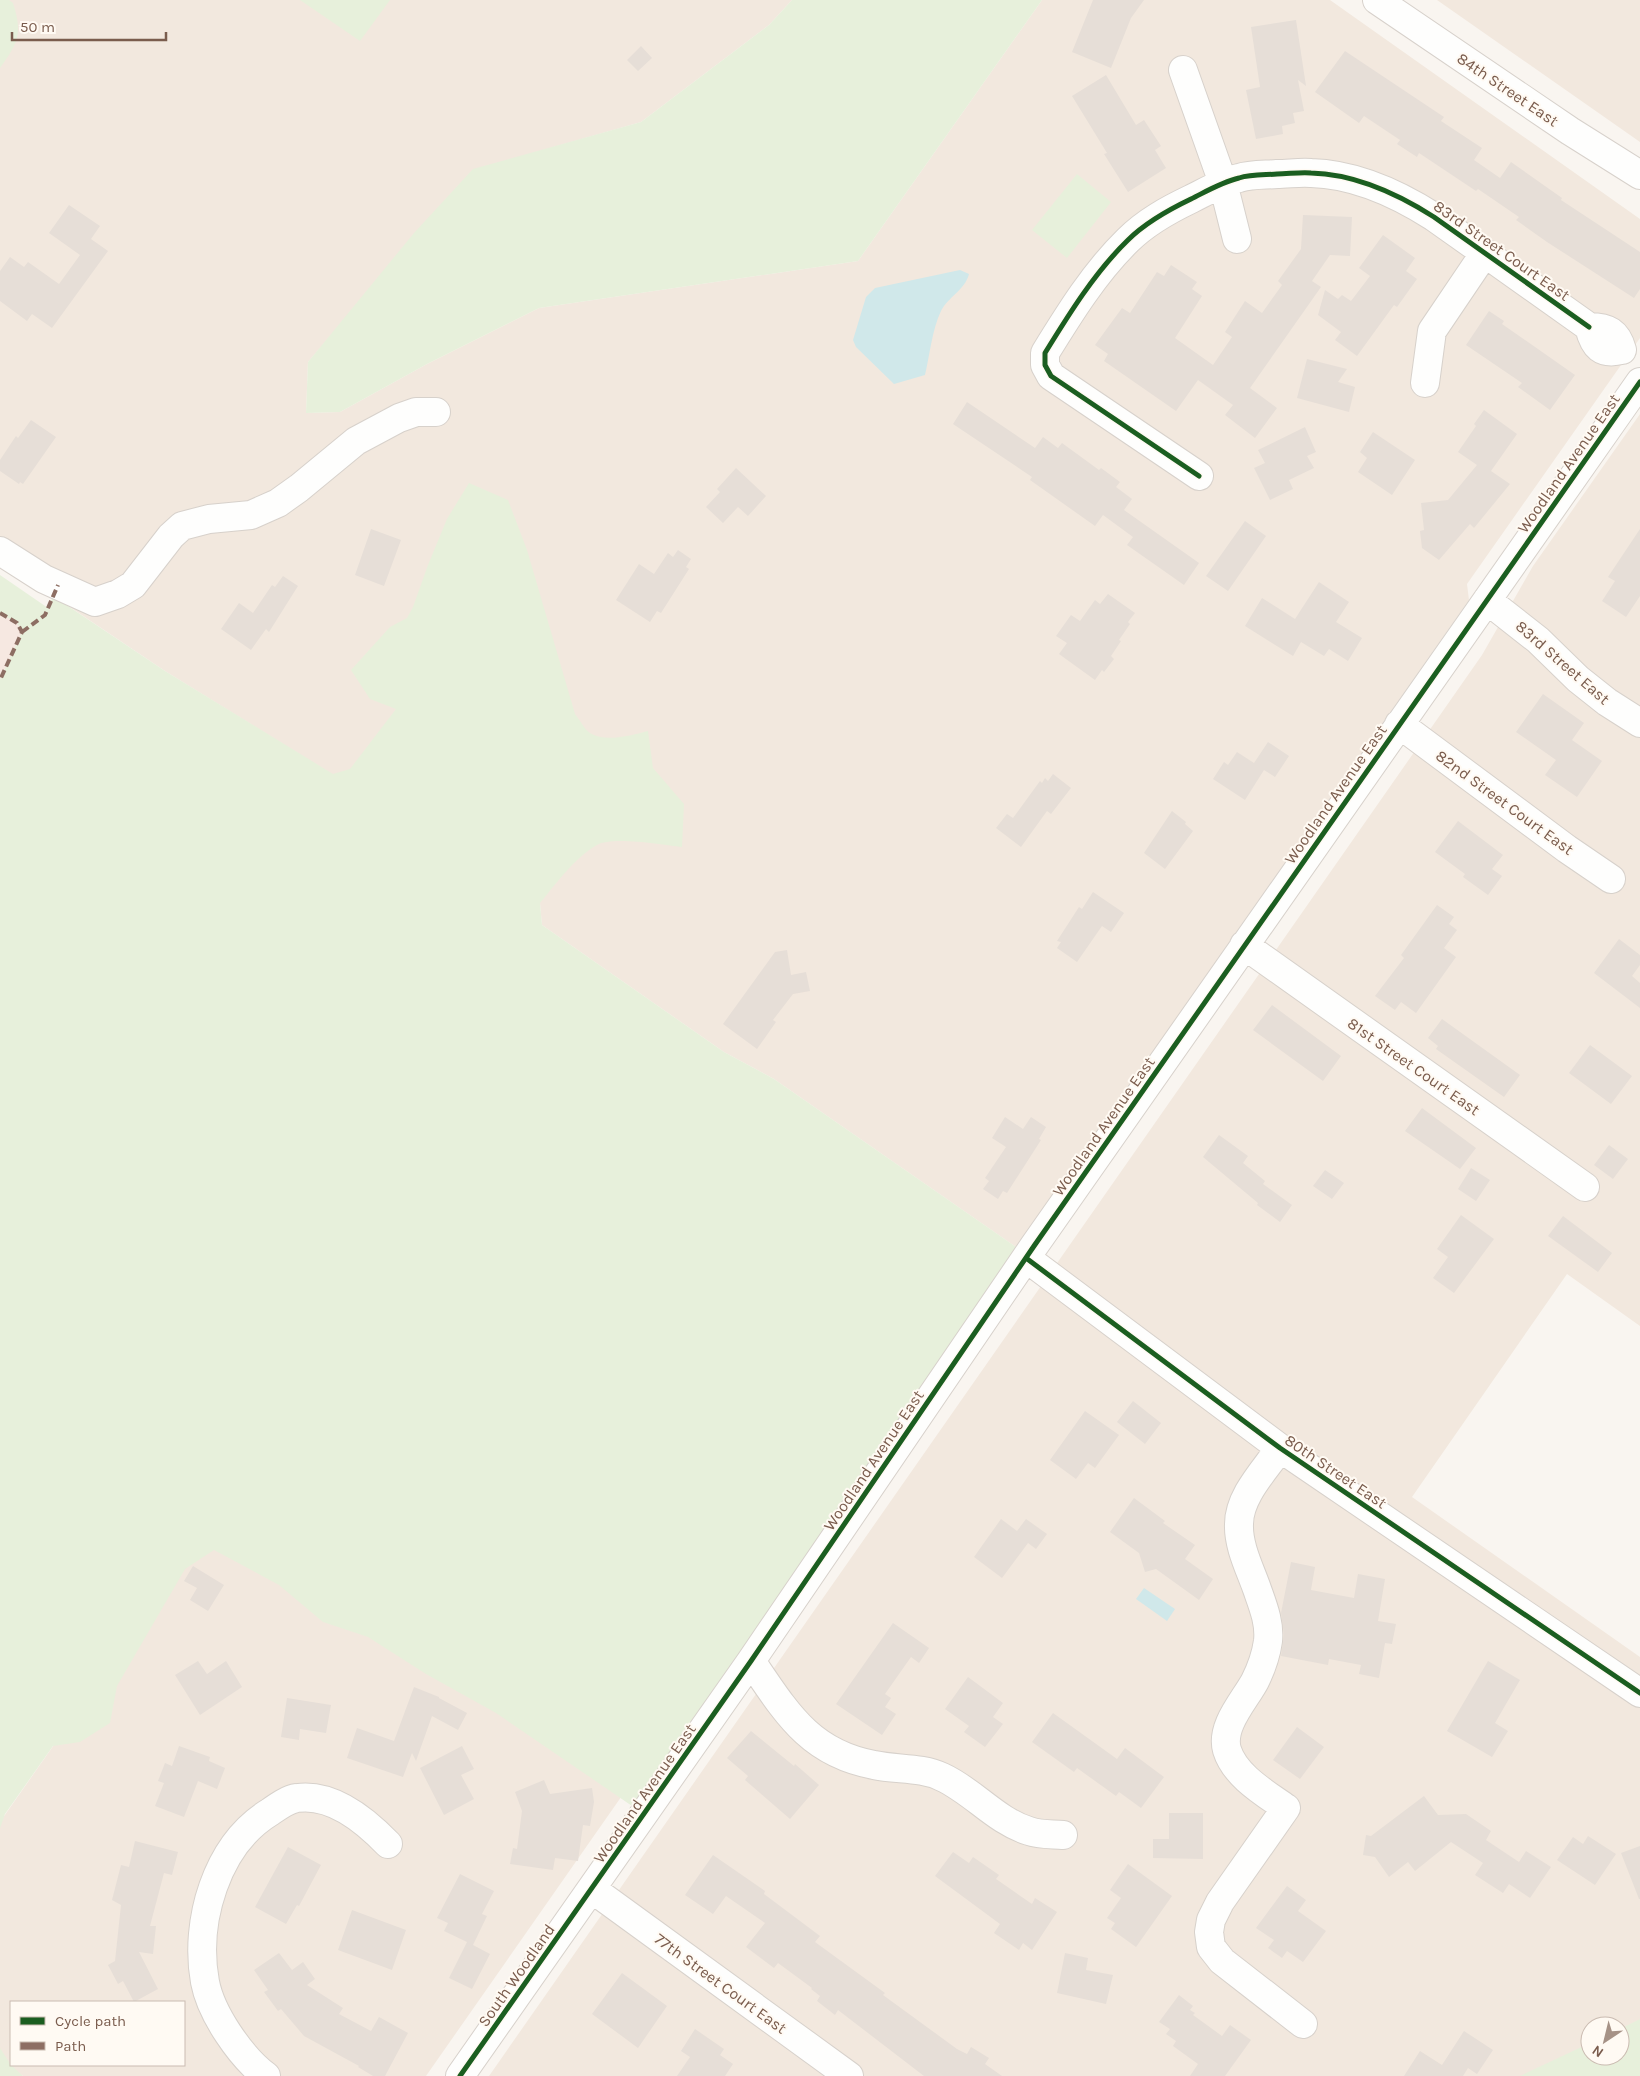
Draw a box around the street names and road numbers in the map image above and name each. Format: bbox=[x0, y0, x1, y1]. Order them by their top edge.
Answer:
street label: 84th Street East bbox=[1453, 48, 1562, 130]
street label: 83rd Street Court East bbox=[1430, 196, 1574, 305]
street label: Woodland Avenue East bbox=[1513, 390, 1624, 537]
street label: 83rd Street East bbox=[1512, 616, 1614, 708]
street label: Woodland Avenue East bbox=[1280, 721, 1391, 868]
street label: 82nd Street Court East bbox=[1432, 746, 1577, 859]
street label: 81st Street Court East bbox=[1344, 1014, 1484, 1119]
street label: Woodland Avenue East bbox=[1048, 1053, 1159, 1200]
street label: Woodland Avenue East bbox=[819, 1386, 928, 1534]
street label: 80th Street East bbox=[1281, 1430, 1390, 1512]
street label: Woodland Avenue East bbox=[589, 1720, 700, 1867]
street label: South Woodland bbox=[474, 1920, 559, 2030]
street label: 77th Street Court East bbox=[651, 1929, 790, 2038]

